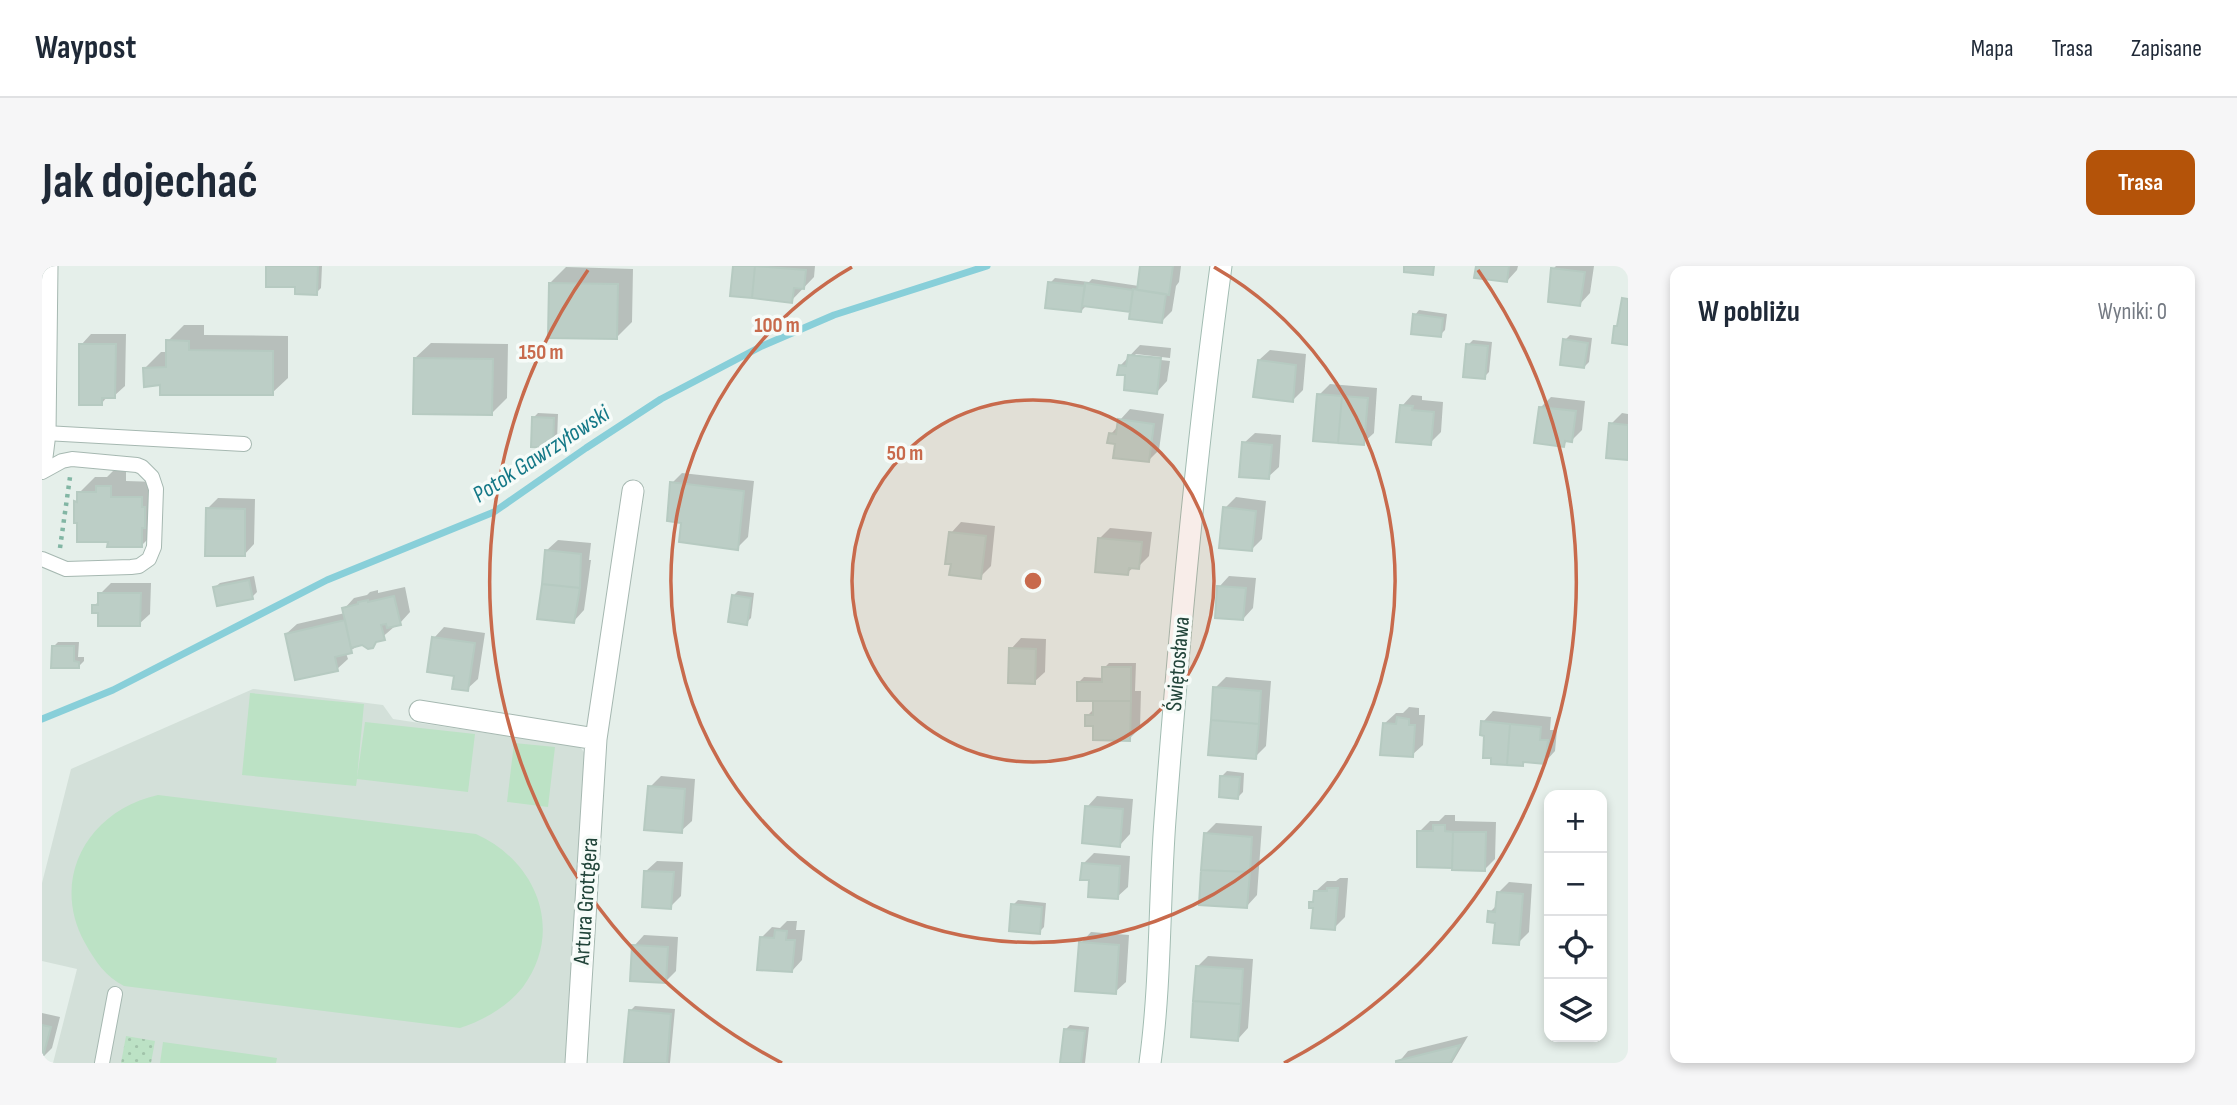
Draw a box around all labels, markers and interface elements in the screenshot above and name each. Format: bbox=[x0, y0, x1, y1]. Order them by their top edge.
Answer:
text: Waypost bbox=[35, 28, 136, 68]
text: Mapa bbox=[1971, 34, 2014, 63]
text: Trasa bbox=[2052, 34, 2093, 63]
text: Zapisane bbox=[2131, 34, 2202, 63]
button: Trasa bbox=[2086, 150, 2195, 215]
text: Jak dojechać bbox=[42, 153, 258, 212]
text: W pobliżu bbox=[1698, 294, 1800, 330]
text: Wyniki: 0 bbox=[2098, 298, 2167, 326]
text: 100 m bbox=[754, 313, 800, 338]
text: 150 m bbox=[519, 340, 563, 365]
water label: Potok Gawrzyłowski bbox=[467, 399, 615, 509]
text: 50 m bbox=[887, 441, 923, 466]
centre of rings bbox=[1021, 569, 1045, 593]
street label: Świętosława bbox=[1160, 615, 1196, 713]
map controls bbox=[1544, 790, 1607, 1042]
button: + bbox=[1544, 790, 1607, 853]
street label: Artura Grottgera bbox=[568, 837, 604, 966]
button: − bbox=[1544, 853, 1607, 916]
button: locate bbox=[1544, 916, 1607, 979]
button: layers bbox=[1544, 979, 1607, 1042]

